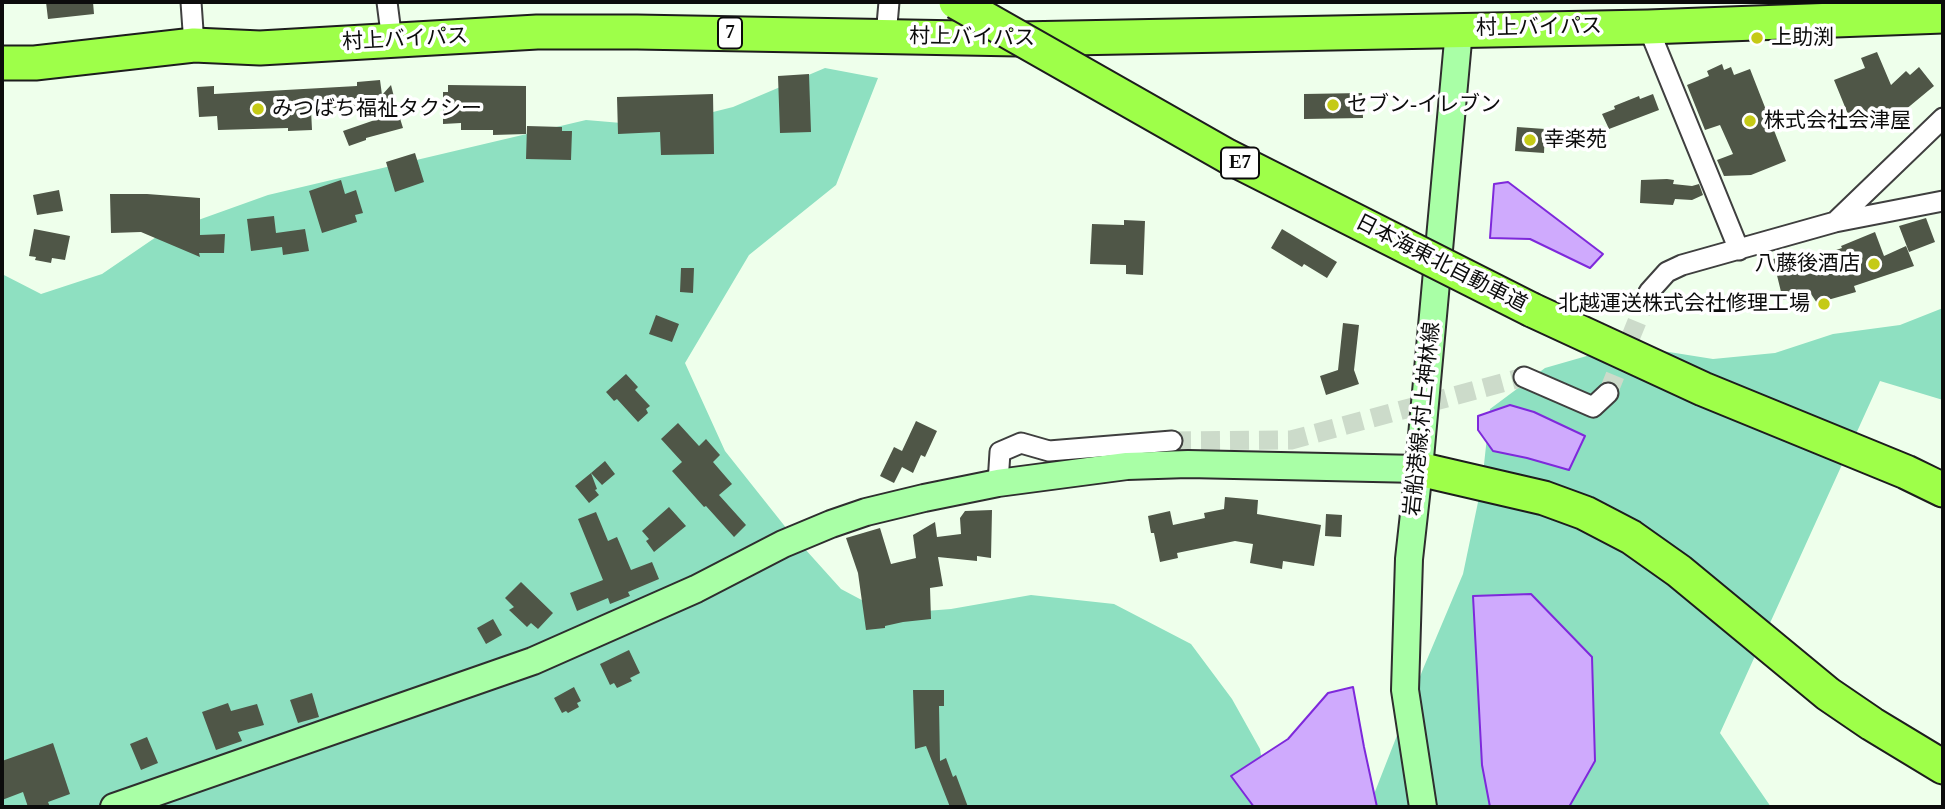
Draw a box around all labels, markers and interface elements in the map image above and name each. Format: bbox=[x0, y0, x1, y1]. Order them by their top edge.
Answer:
street label: 村上バイパス bbox=[1476, 14, 1602, 42]
road number: 7 bbox=[718, 18, 742, 48]
street label: 村上バイパス bbox=[341, 24, 469, 56]
street label: 村上バイパス bbox=[909, 24, 1035, 52]
place label: 上助渕 bbox=[1771, 25, 1834, 51]
marker: 上助渕 bbox=[1749, 30, 1765, 46]
place label: セブン-イレブン bbox=[1347, 92, 1501, 118]
place label: みつばち福祉タクシー bbox=[272, 96, 482, 122]
marker: セブン-イレブン bbox=[1325, 97, 1341, 113]
marker: みつばち福祉タクシー bbox=[250, 101, 266, 117]
place label: 株式会社会津屋 bbox=[1764, 108, 1911, 134]
marker: 株式会社会津屋 bbox=[1742, 113, 1758, 129]
place label: 幸楽苑 bbox=[1544, 127, 1607, 153]
marker: 幸楽苑 bbox=[1522, 132, 1538, 148]
road number: E7 bbox=[1221, 148, 1259, 178]
street label: 日本海東北自動車道 bbox=[1351, 210, 1531, 318]
place label: 八藤後酒店 bbox=[1755, 251, 1860, 277]
marker: 八藤後酒店 bbox=[1866, 256, 1882, 272]
place label: 北越運送株式会社修理工場 bbox=[1558, 291, 1810, 317]
marker: 北越運送株式会社修理工場 bbox=[1816, 296, 1832, 312]
street label: 岩船港線;村上神林線 bbox=[1400, 321, 1446, 517]

